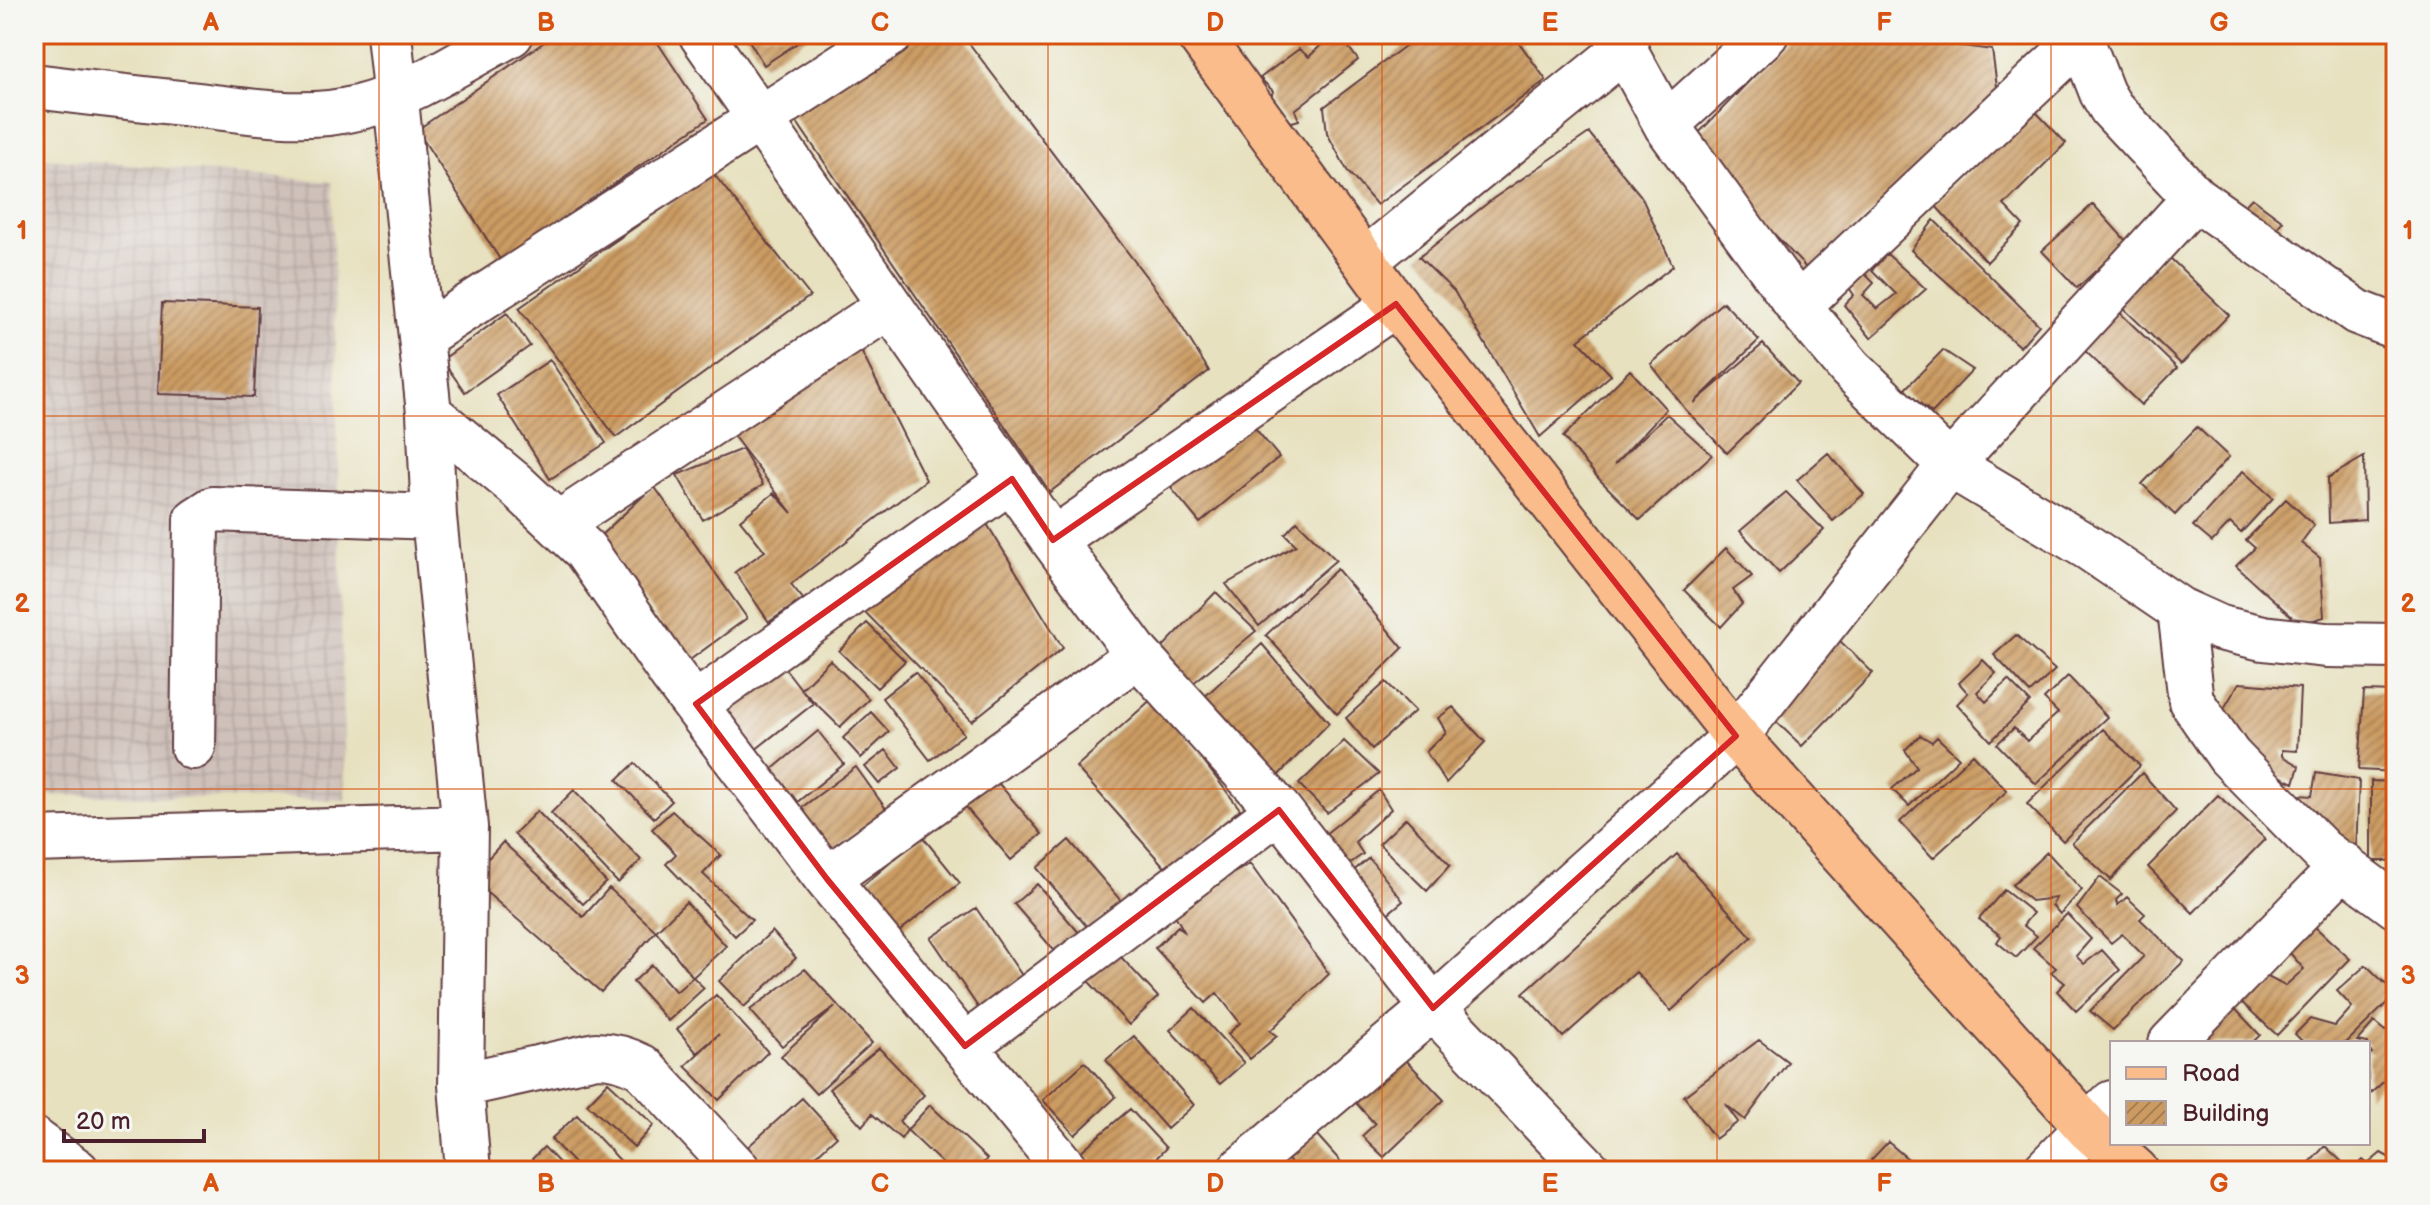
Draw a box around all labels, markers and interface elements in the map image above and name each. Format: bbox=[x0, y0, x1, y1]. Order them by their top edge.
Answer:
text: A bbox=[202, 8, 219, 39]
text: B bbox=[537, 8, 555, 39]
text: C bbox=[871, 8, 889, 39]
text: D bbox=[1206, 8, 1224, 39]
text: E bbox=[1542, 8, 1559, 39]
text: F bbox=[1876, 8, 1892, 39]
text: G bbox=[2209, 8, 2229, 39]
text: 1 bbox=[17, 216, 27, 247]
text: 1 bbox=[2403, 216, 2413, 247]
text: 2 bbox=[14, 589, 30, 620]
text: 2 bbox=[2400, 589, 2416, 620]
text: 3 bbox=[14, 961, 30, 992]
text: 3 bbox=[2400, 961, 2416, 992]
legend bbox=[2110, 1041, 2370, 1145]
text: Road bbox=[2182, 1059, 2240, 1088]
scale bar bbox=[64, 1093, 204, 1143]
text: Building bbox=[2182, 1099, 2269, 1128]
text: 20 m bbox=[76, 1107, 131, 1136]
text: A bbox=[202, 1169, 219, 1200]
text: B bbox=[537, 1169, 555, 1200]
text: C bbox=[871, 1169, 889, 1200]
text: D bbox=[1206, 1169, 1224, 1200]
text: E bbox=[1542, 1169, 1559, 1200]
text: F bbox=[1876, 1169, 1892, 1200]
text: G bbox=[2209, 1169, 2229, 1200]

